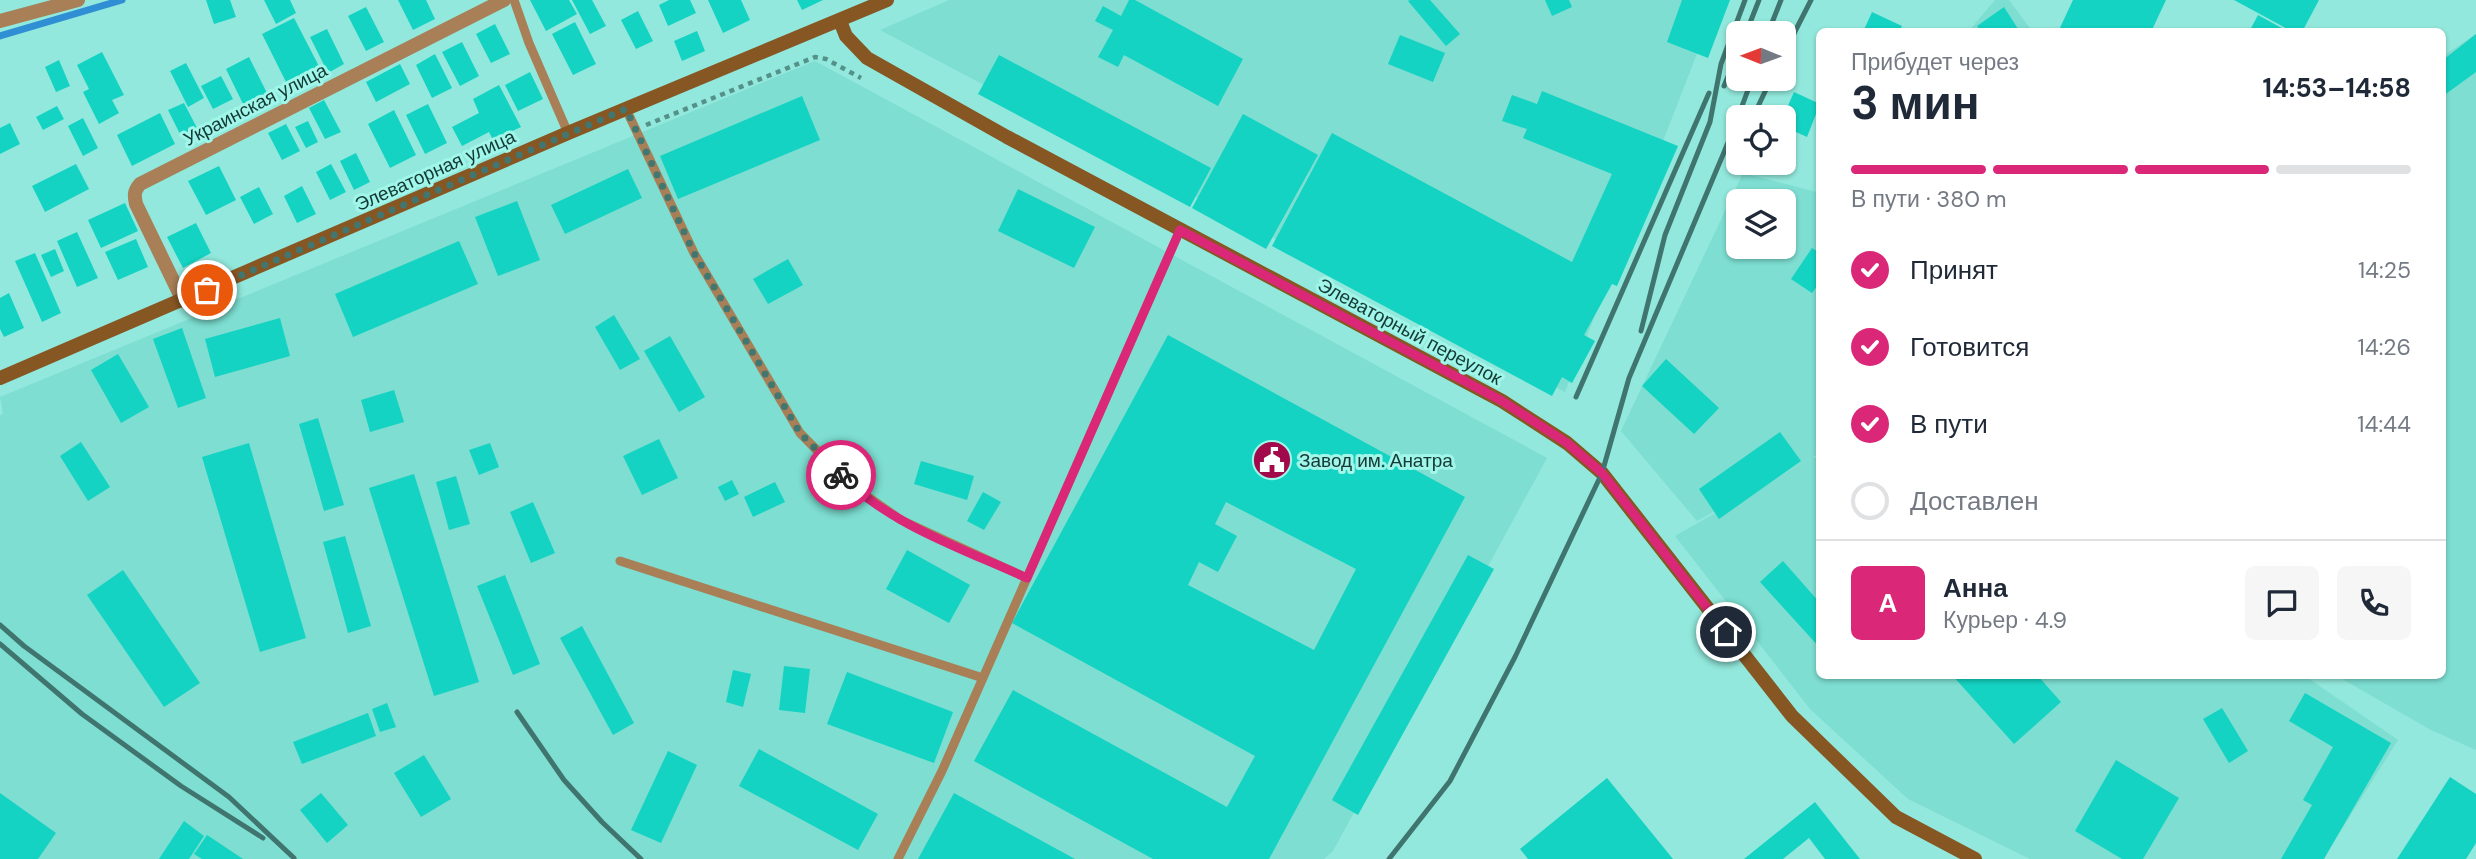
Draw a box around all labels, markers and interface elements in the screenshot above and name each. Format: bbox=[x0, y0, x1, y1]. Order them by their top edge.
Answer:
north arrow bbox=[1726, 21, 1796, 91]
map controls bbox=[1726, 21, 1796, 259]
text: Прибудет через bbox=[1851, 47, 2019, 77]
street label: Украинская улица bbox=[179, 57, 332, 151]
text: 14:53–14:58 bbox=[2262, 71, 2411, 105]
text: 3 мин bbox=[1851, 73, 1980, 133]
button: locate bbox=[1726, 105, 1796, 175]
street label: Элеваторная улица bbox=[351, 124, 520, 217]
text: В пути · 380 m bbox=[1851, 184, 2007, 214]
button: layers bbox=[1726, 189, 1796, 259]
icon: check bbox=[1851, 251, 1889, 289]
text: Принят bbox=[1910, 253, 1998, 287]
text: 14:25 bbox=[2358, 255, 2411, 285]
pin bbox=[177, 260, 237, 320]
icon: bag bbox=[188, 271, 226, 309]
street label: Элеваторный переулок bbox=[1313, 272, 1507, 391]
icon: check bbox=[1851, 328, 1889, 366]
text: Готовится bbox=[1910, 330, 2029, 364]
text: 14:26 bbox=[2358, 332, 2411, 362]
icon: check bbox=[1851, 405, 1889, 443]
text: В пути bbox=[1910, 407, 1988, 441]
text: 14:44 bbox=[2357, 409, 2411, 439]
public building icon: Завод им. Анатра bbox=[1251, 439, 1293, 481]
courier bbox=[806, 440, 876, 510]
place label: Завод им. Анатра bbox=[1299, 448, 1453, 473]
icon: bike bbox=[822, 456, 860, 494]
text: Доставлен bbox=[1910, 484, 2039, 518]
button: chat bbox=[2245, 566, 2319, 640]
button: phone bbox=[2337, 566, 2411, 640]
text: Анна bbox=[1943, 571, 2008, 605]
text: А bbox=[1879, 586, 1897, 620]
pin bbox=[1696, 602, 1756, 662]
text: Курьер · 4.9 bbox=[1943, 605, 2067, 635]
icon: home bbox=[1707, 613, 1745, 651]

